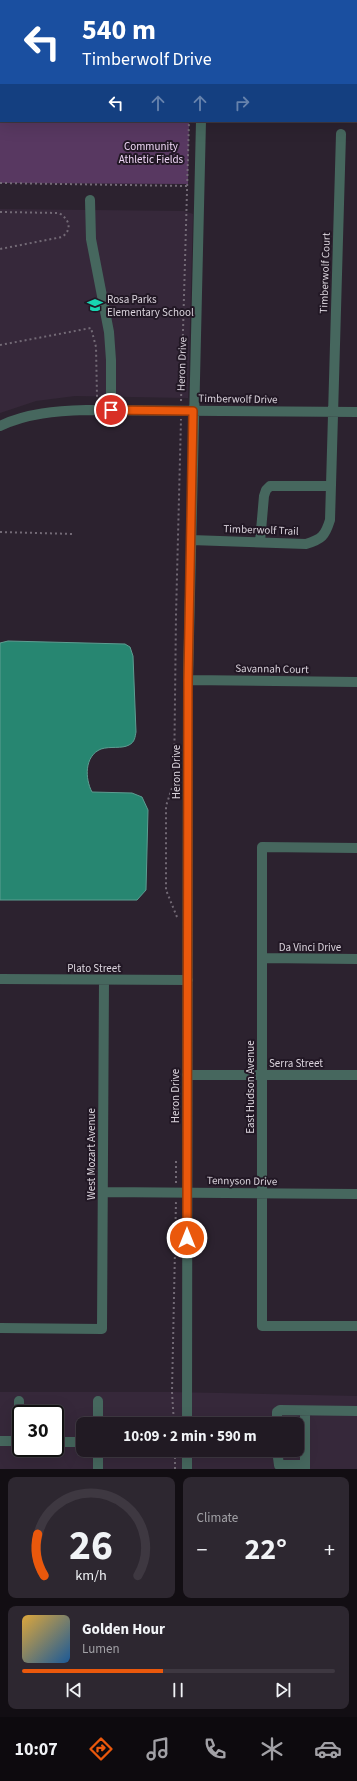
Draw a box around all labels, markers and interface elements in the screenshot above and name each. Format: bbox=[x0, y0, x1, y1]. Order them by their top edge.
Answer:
text: 540 m bbox=[82, 10, 156, 50]
icon: left bbox=[16, 16, 68, 68]
text: Timberwolf Drive bbox=[82, 47, 212, 72]
icon: left bbox=[105, 92, 127, 114]
icon: ahead bbox=[147, 92, 169, 114]
icon: ahead bbox=[189, 92, 211, 114]
icon: right bbox=[231, 92, 253, 114]
park label: Community Athletic Fields bbox=[119, 139, 184, 167]
street label: Timberwolf Court bbox=[316, 232, 334, 314]
place label: Rosa Parks Elementary School bbox=[107, 292, 194, 320]
school or university icon: Rosa Parks Elementary School bbox=[86, 296, 104, 314]
street label: Heron Drive bbox=[174, 336, 190, 391]
street label: Timberwolf Drive bbox=[198, 391, 278, 407]
pin bbox=[94, 393, 128, 427]
icon: arrive bbox=[100, 399, 122, 421]
street label: Timberwolf Trail bbox=[223, 521, 299, 539]
street label: Savannah Court bbox=[235, 661, 309, 677]
street label: Heron Drive bbox=[169, 744, 184, 799]
street label: Da Vinci Drive bbox=[279, 940, 342, 955]
street label: Plato Street bbox=[67, 961, 121, 976]
street label: East Hudson Avenue bbox=[243, 1040, 258, 1134]
street label: Serra Street bbox=[269, 1056, 323, 1071]
street label: Heron Drive bbox=[168, 1068, 183, 1123]
street label: West Mozart Avenue bbox=[84, 1108, 99, 1200]
street label: Tennyson Drive bbox=[207, 1173, 278, 1189]
position arrow bbox=[166, 1217, 208, 1259]
speed limit sign: 30 bbox=[12, 1405, 64, 1457]
text: 10:09 · 2 min · 590 m bbox=[123, 1426, 257, 1447]
text: Climate bbox=[197, 1509, 238, 1527]
text: 26 bbox=[69, 1515, 113, 1575]
text: 22° bbox=[244, 1528, 287, 1571]
text: − bbox=[197, 1534, 207, 1566]
text: + bbox=[324, 1534, 335, 1566]
text: km/h bbox=[75, 1564, 107, 1585]
text: Golden Hour bbox=[82, 1619, 165, 1640]
text: Lumen bbox=[82, 1640, 120, 1658]
icon: previous bbox=[63, 1679, 85, 1701]
icon: pause bbox=[167, 1679, 189, 1701]
icon: next bbox=[272, 1679, 294, 1701]
icon: directions bbox=[87, 1735, 115, 1763]
icon: music bbox=[144, 1735, 172, 1763]
icon: phone bbox=[201, 1735, 229, 1763]
icon: climate bbox=[258, 1735, 286, 1763]
icon: car bbox=[314, 1735, 342, 1763]
text: 10:07 bbox=[14, 1737, 58, 1762]

